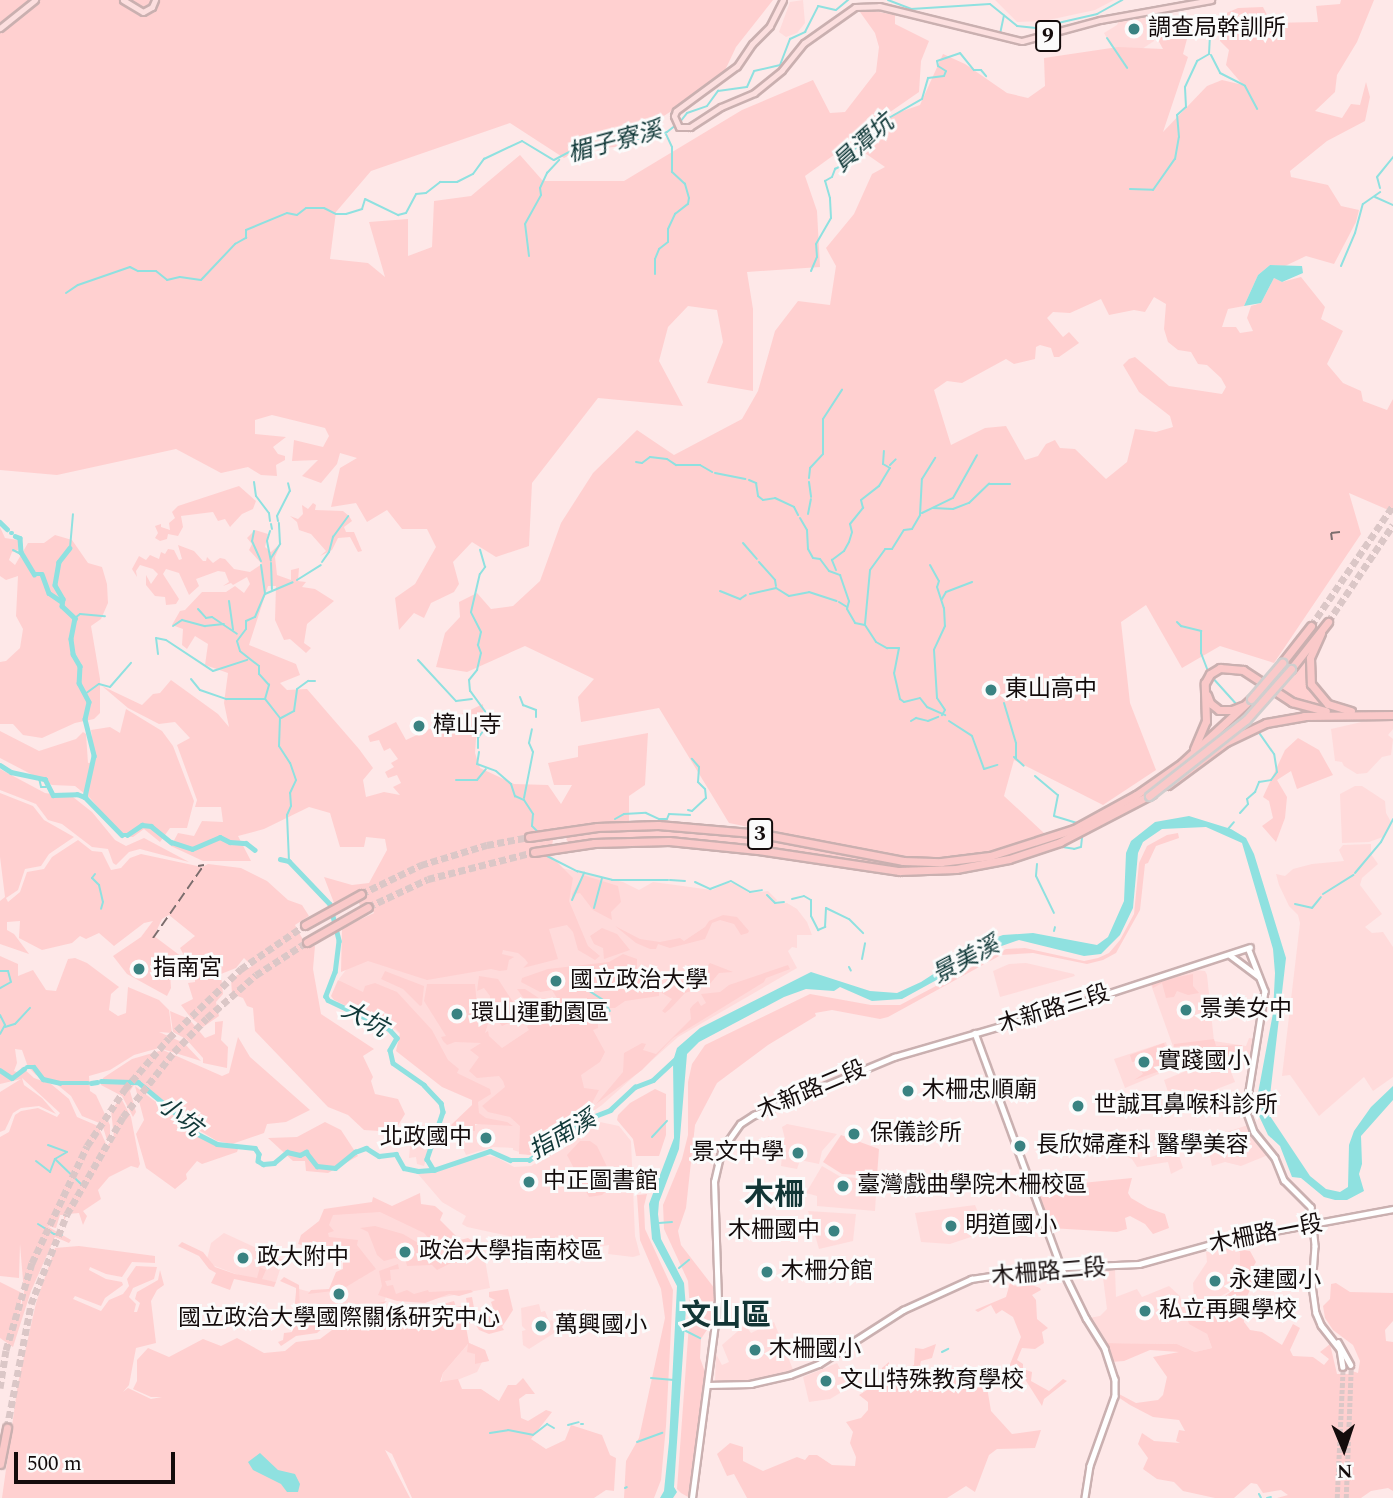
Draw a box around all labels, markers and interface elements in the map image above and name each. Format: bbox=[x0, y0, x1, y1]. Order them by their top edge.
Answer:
place label: 調查局幹訓所 bbox=[1148, 15, 1286, 43]
road number: 9 bbox=[1034, 19, 1062, 54]
marker: 調查局幹訓所 bbox=[1126, 21, 1142, 37]
water label: 員潭坑 bbox=[828, 109, 900, 179]
water label: 楣子寮溪 bbox=[565, 117, 665, 169]
place label: 東山高中 bbox=[1005, 676, 1097, 704]
marker: 東山高中 bbox=[983, 682, 999, 698]
place label: 樟山寺 bbox=[433, 712, 502, 740]
marker: 樟山寺 bbox=[411, 718, 427, 734]
road number: 3 bbox=[746, 816, 774, 852]
water label: 景美溪 bbox=[927, 931, 1005, 991]
place label: 指南宮 bbox=[153, 955, 222, 983]
marker: 指南宮 bbox=[131, 961, 147, 977]
place label: 國立政治大學 bbox=[570, 967, 708, 995]
marker: 國立政治大學 bbox=[548, 973, 564, 989]
street label: 木新路三段 bbox=[995, 980, 1113, 1040]
water label: 大坑 bbox=[336, 996, 392, 1044]
place label: 景美女中 bbox=[1200, 996, 1292, 1024]
place label: 環山運動園區 bbox=[471, 1000, 609, 1028]
marker: 景美女中 bbox=[1178, 1002, 1194, 1018]
marker: 環山運動園區 bbox=[449, 1006, 465, 1022]
place label: 實踐國小 bbox=[1158, 1048, 1250, 1076]
marker: 實踐國小 bbox=[1136, 1054, 1152, 1070]
street label: 木新路二段 bbox=[754, 1056, 870, 1126]
place label: 木柵忠順廟 bbox=[922, 1077, 1037, 1105]
marker: 木柵忠順廟 bbox=[900, 1083, 916, 1099]
water label: 小坑 bbox=[151, 1091, 207, 1143]
place label: 世誠耳鼻喉科診所 bbox=[1094, 1092, 1278, 1120]
marker: 世誠耳鼻喉科診所 bbox=[1068, 1096, 1088, 1116]
water label: 指南溪 bbox=[525, 1106, 601, 1166]
place label: 保儀診所 bbox=[870, 1120, 962, 1148]
place label: 北政國中 bbox=[380, 1124, 472, 1152]
marker: 保儀診所 bbox=[844, 1124, 864, 1144]
marker: 北政國中 bbox=[478, 1130, 494, 1146]
place label: 長欣婦產科 醫學美容 bbox=[1036, 1132, 1249, 1160]
marker: 長欣婦產科 醫學美容 bbox=[1010, 1136, 1030, 1156]
place label: 景文中學 bbox=[692, 1139, 784, 1167]
marker: 景文中學 bbox=[790, 1145, 806, 1161]
place label: 中正圖書館 bbox=[543, 1168, 658, 1196]
place label: 臺灣戲曲學院木柵校區 bbox=[857, 1172, 1087, 1200]
marker: 中正圖書館 bbox=[521, 1174, 537, 1190]
district label: 木柵 bbox=[744, 1177, 804, 1213]
marker: 臺灣戲曲學院木柵校區 bbox=[835, 1178, 851, 1194]
street label: 木柵路一段 bbox=[1207, 1210, 1325, 1260]
place label: 明道國小 bbox=[965, 1212, 1057, 1240]
place label: 木柵國中 bbox=[728, 1217, 820, 1245]
marker: 明道國小 bbox=[943, 1218, 959, 1234]
marker: 木柵國中 bbox=[826, 1223, 842, 1239]
place label: 政治大學指南校區 bbox=[419, 1238, 603, 1266]
place label: 政大附中 bbox=[257, 1244, 349, 1272]
marker: 政治大學指南校區 bbox=[397, 1244, 413, 1260]
marker: 政大附中 bbox=[235, 1250, 251, 1266]
street label: 木柵路二段 bbox=[991, 1254, 1107, 1292]
place label: 木柵分館 bbox=[781, 1258, 873, 1286]
marker: 木柵分館 bbox=[759, 1264, 775, 1280]
place label: 永建國小 bbox=[1229, 1267, 1321, 1295]
marker: 永建國小 bbox=[1207, 1273, 1223, 1289]
marker: 國立政治大學國際關係研究中心 bbox=[331, 1286, 347, 1302]
place label: 私立再興學校 bbox=[1159, 1297, 1297, 1325]
district label: 文山區 bbox=[681, 1298, 771, 1334]
marker: 私立再興學校 bbox=[1137, 1303, 1153, 1319]
place label: 國立政治大學國際關係研究中心 bbox=[178, 1305, 500, 1333]
place label: 萬興國小 bbox=[555, 1312, 647, 1340]
marker: 萬興國小 bbox=[533, 1318, 549, 1334]
place label: 木柵國小 bbox=[769, 1336, 861, 1364]
marker: 木柵國小 bbox=[747, 1342, 763, 1358]
place label: 文山特殊教育學校 bbox=[840, 1367, 1024, 1395]
marker: 文山特殊教育學校 bbox=[818, 1373, 834, 1389]
north arrow bbox=[1309, 1414, 1379, 1484]
scale bar bbox=[18, 1438, 178, 1482]
text: 500 m bbox=[27, 1448, 82, 1480]
text: N bbox=[1336, 1456, 1353, 1485]

